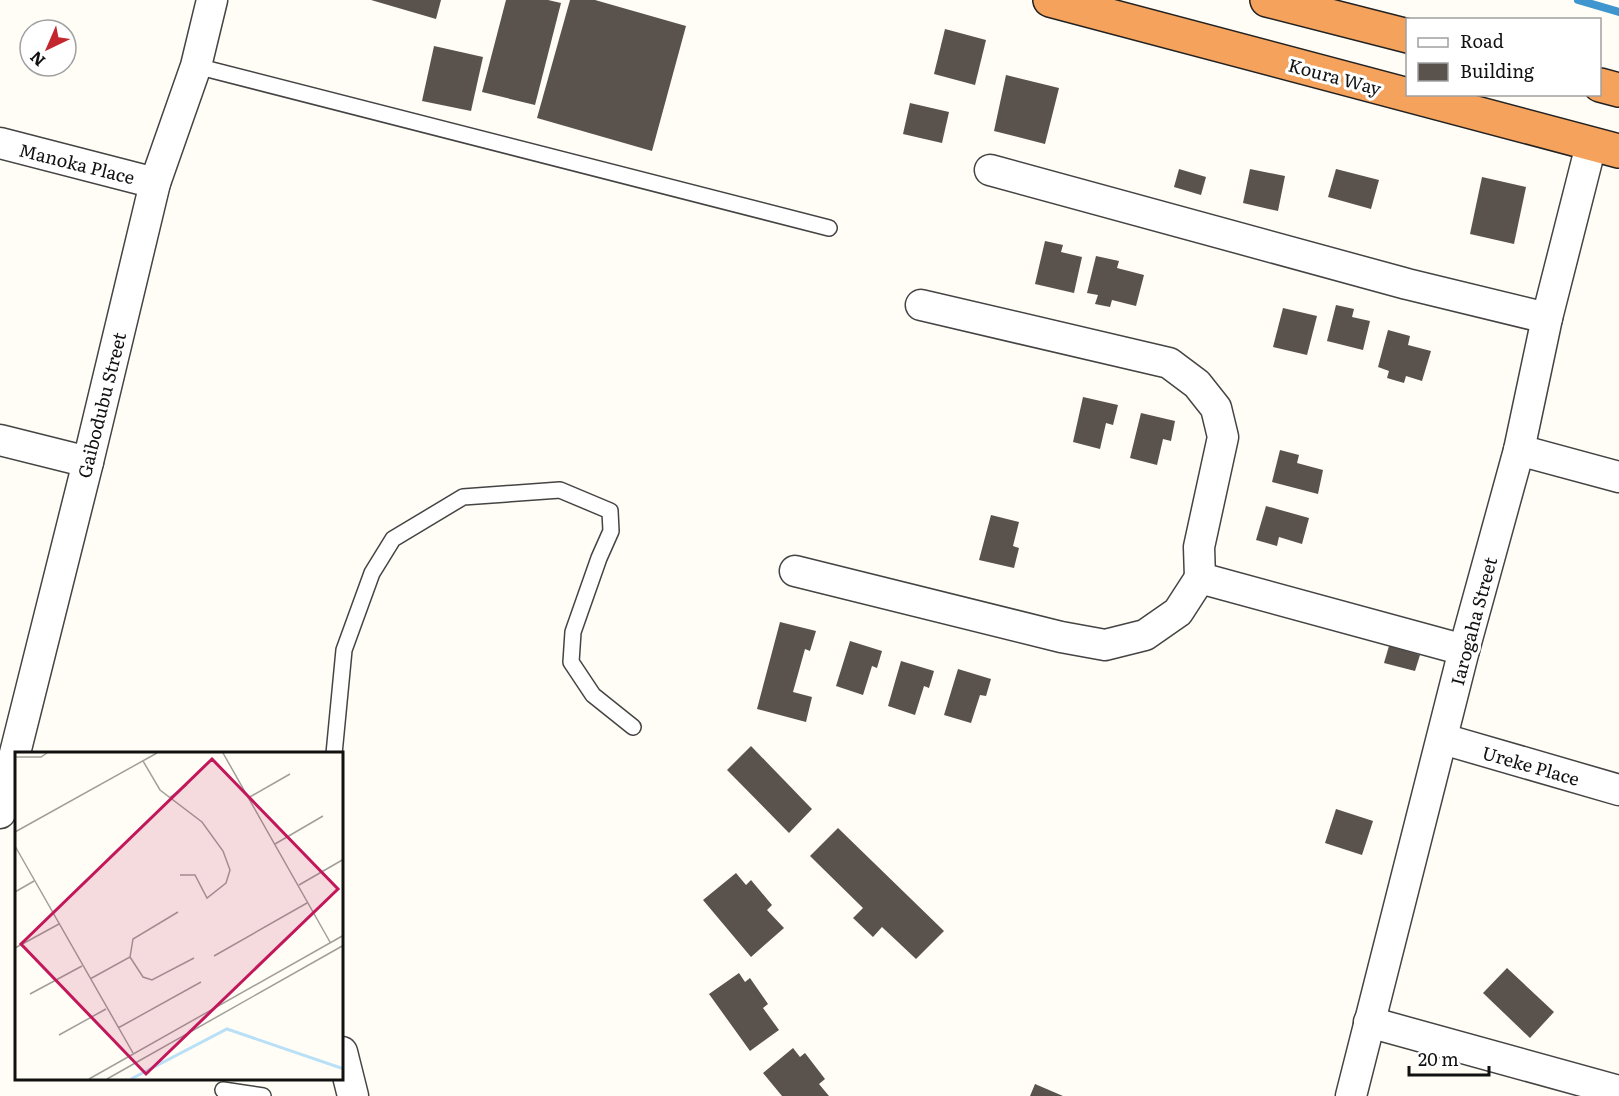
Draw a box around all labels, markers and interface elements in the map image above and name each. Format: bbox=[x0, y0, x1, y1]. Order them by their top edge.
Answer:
north arrow bbox=[18, 18, 78, 78]
legend bbox=[1406, 18, 1601, 96]
text: Road bbox=[1460, 27, 1504, 54]
text: N bbox=[24, 46, 50, 73]
street label: Koura Way bbox=[1285, 51, 1385, 102]
text: Building bbox=[1460, 57, 1535, 84]
street label: Manoka Place bbox=[16, 136, 138, 190]
street label: Gaibodubu Street bbox=[70, 329, 132, 481]
street label: Iarogaha Street bbox=[1443, 553, 1503, 688]
street label: Ureke Place bbox=[1479, 738, 1583, 792]
inset map bbox=[15, 752, 344, 1081]
scale bar bbox=[1409, 1039, 1488, 1077]
text: 20 m bbox=[1418, 1045, 1459, 1072]

